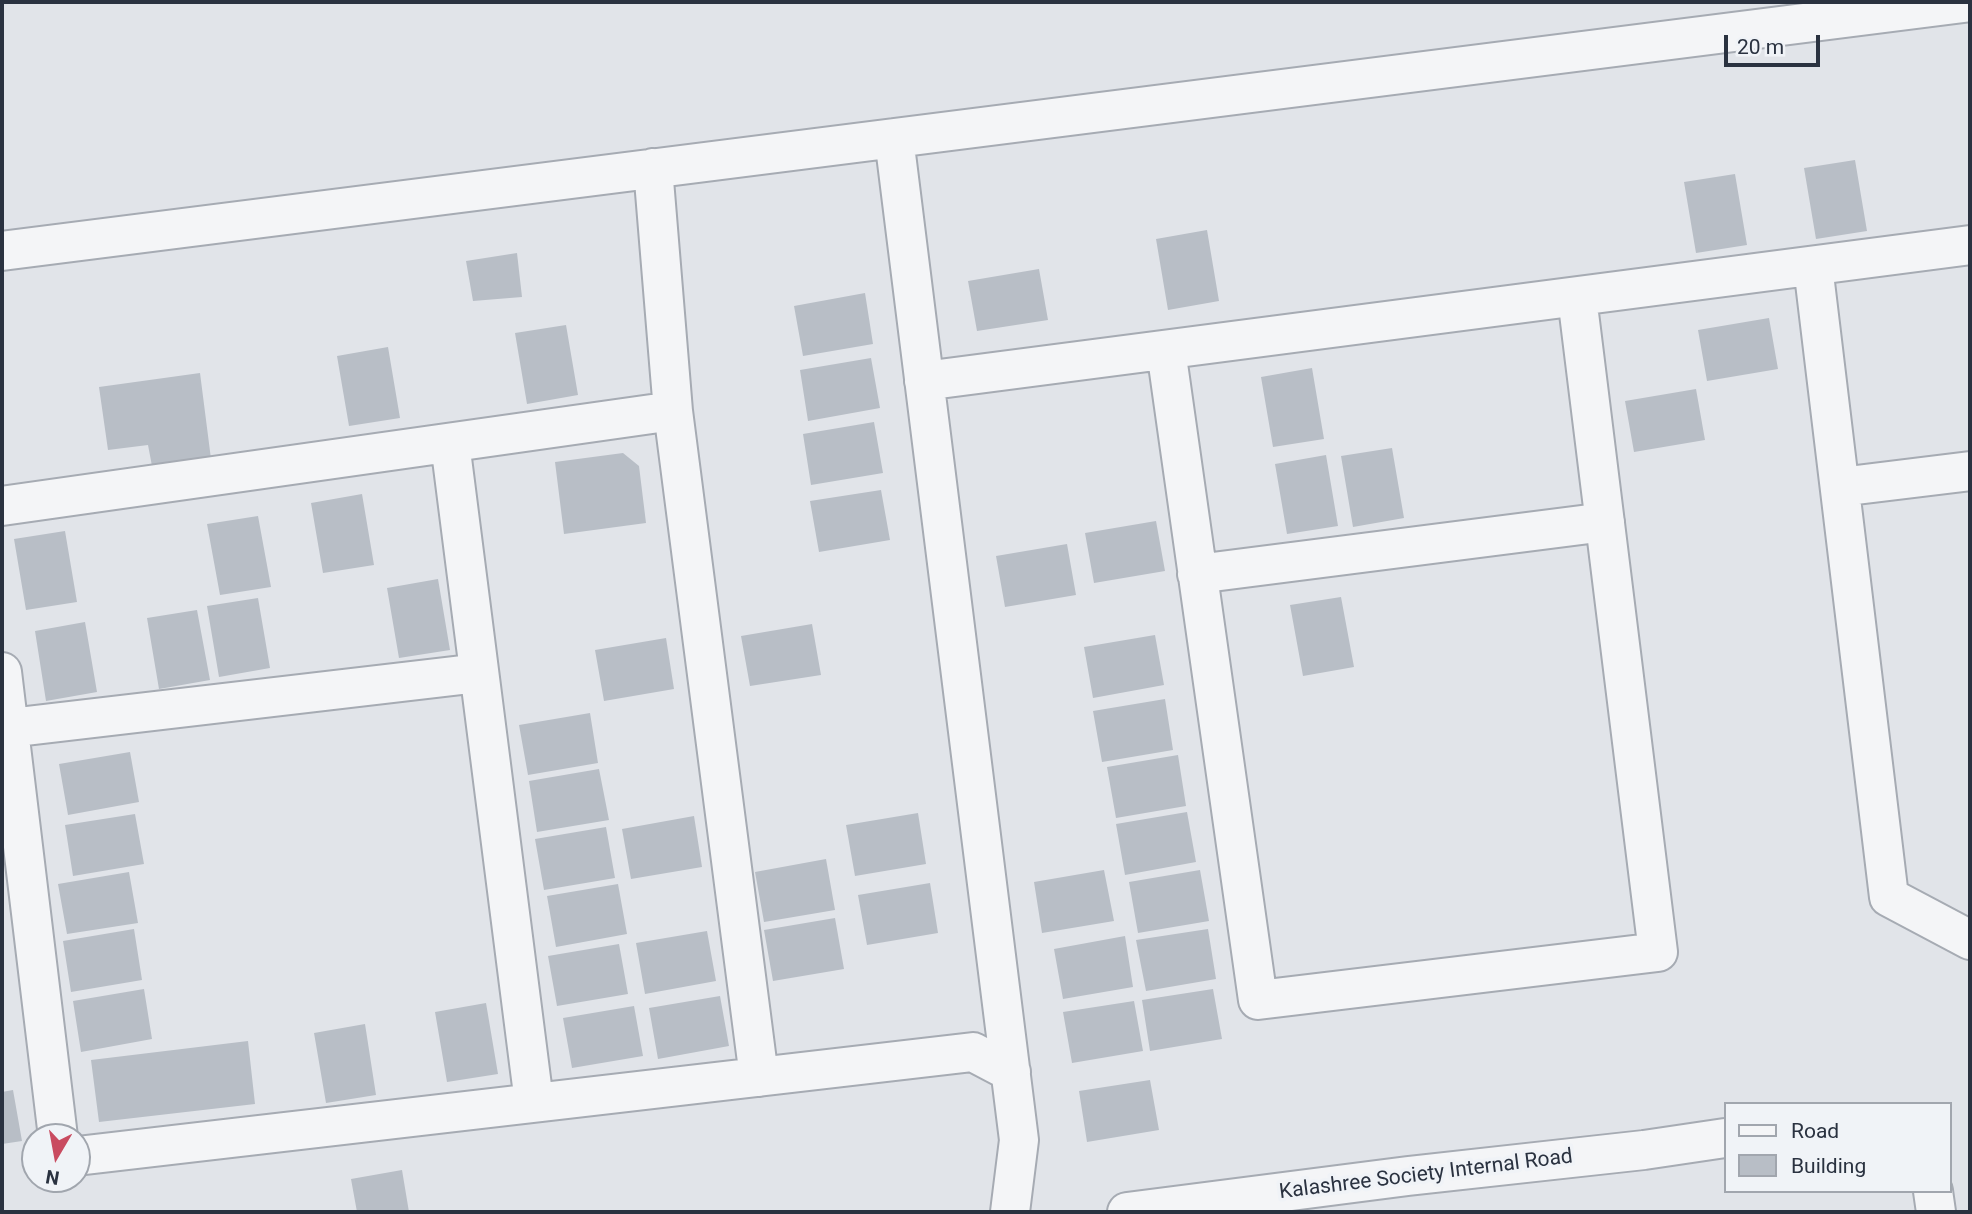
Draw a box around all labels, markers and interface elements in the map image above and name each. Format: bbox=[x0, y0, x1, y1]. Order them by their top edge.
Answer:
scale bar bbox=[1727, 21, 1823, 65]
text: 20 m bbox=[1737, 35, 1784, 59]
legend bbox=[1724, 1102, 1951, 1193]
text: Road bbox=[1791, 1119, 1839, 1143]
north arrow bbox=[21, 1123, 91, 1193]
street label: Kalashree Society Internal Road bbox=[1278, 1144, 1574, 1206]
text: Building bbox=[1791, 1154, 1866, 1178]
text: N bbox=[44, 1165, 61, 1190]

